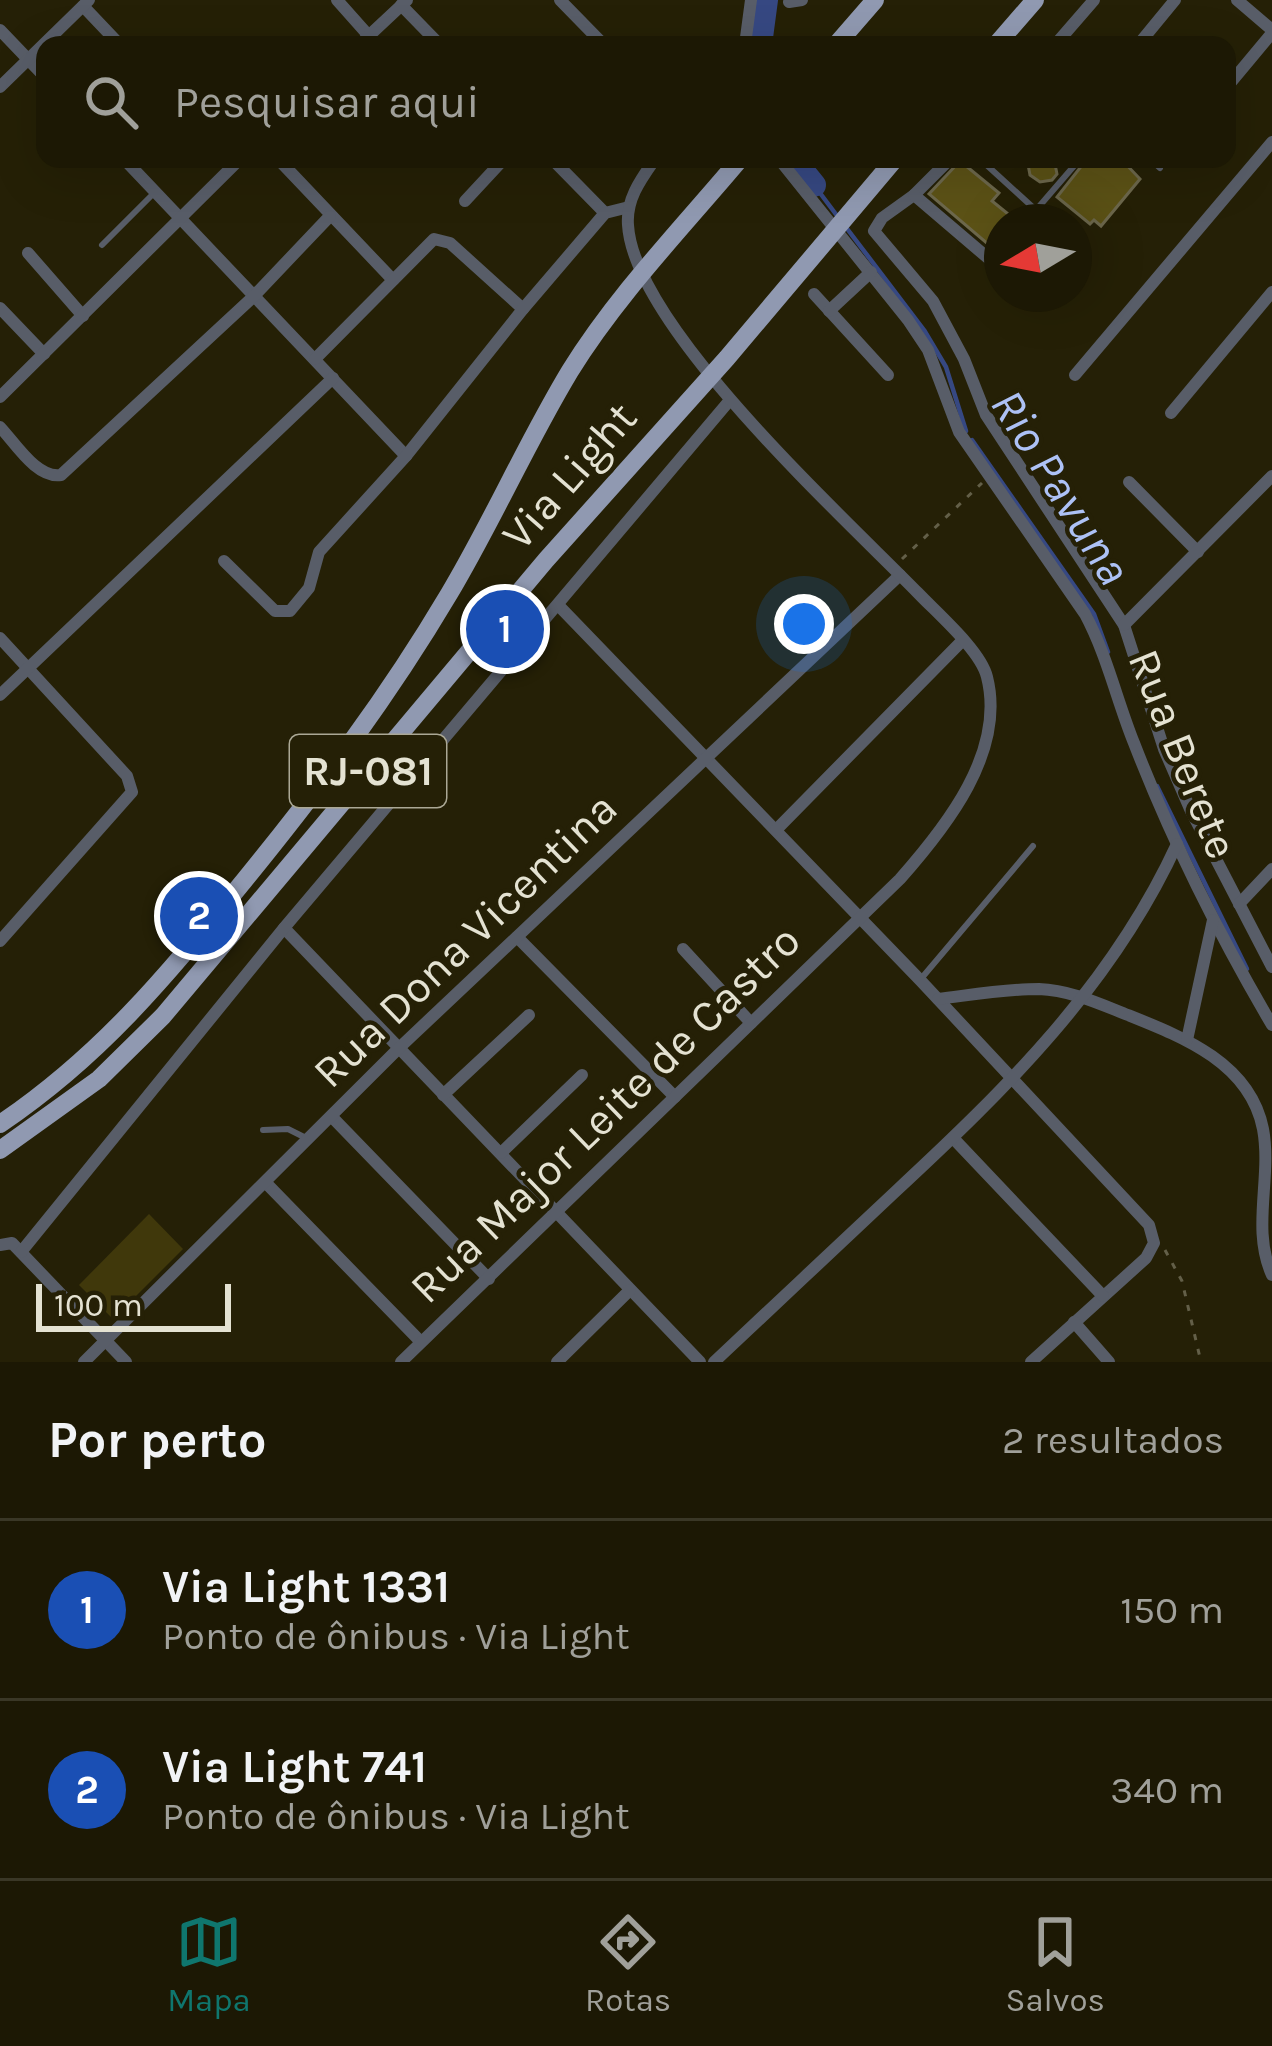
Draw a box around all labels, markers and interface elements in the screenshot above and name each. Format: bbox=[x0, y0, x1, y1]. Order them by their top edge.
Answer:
search box bbox=[36, 36, 1236, 168]
icon: search bbox=[78, 69, 144, 135]
text: Pesquisar aqui bbox=[174, 76, 480, 128]
north arrow bbox=[984, 204, 1092, 312]
water label: Rio Pavuna bbox=[979, 379, 1143, 595]
street label: Via Light bbox=[491, 392, 648, 561]
pin: 1 bbox=[466, 584, 544, 674]
your location bbox=[774, 594, 834, 654]
street label: Rua Berete bbox=[1118, 642, 1248, 866]
road number: RJ-081 bbox=[290, 735, 446, 807]
street label: Rua Dona Vicentina bbox=[302, 782, 628, 1098]
pin: 2 bbox=[160, 871, 238, 961]
street label: Rua Major Leite de Castro bbox=[399, 914, 811, 1314]
scale bar bbox=[36, 1278, 231, 1331]
text: 100 m bbox=[54, 1286, 143, 1324]
text: Por perto bbox=[48, 1410, 267, 1470]
text: 2 resultados bbox=[1002, 1417, 1224, 1463]
text: Via Light 1331 bbox=[162, 1561, 450, 1613]
text: 1 bbox=[80, 1587, 94, 1633]
text: 150 m bbox=[1120, 1587, 1224, 1633]
text: Ponto de ônibus · Via Light bbox=[162, 1613, 630, 1659]
text: Via Light 741 bbox=[162, 1741, 427, 1793]
text: 2 bbox=[75, 1767, 99, 1813]
text: 340 m bbox=[1110, 1767, 1224, 1813]
text: Ponto de ônibus · Via Light bbox=[162, 1793, 630, 1839]
tab: Mapa bbox=[167, 1909, 251, 2019]
tab: Rotas bbox=[585, 1909, 671, 2019]
tab: Salvos bbox=[1005, 1909, 1105, 2019]

